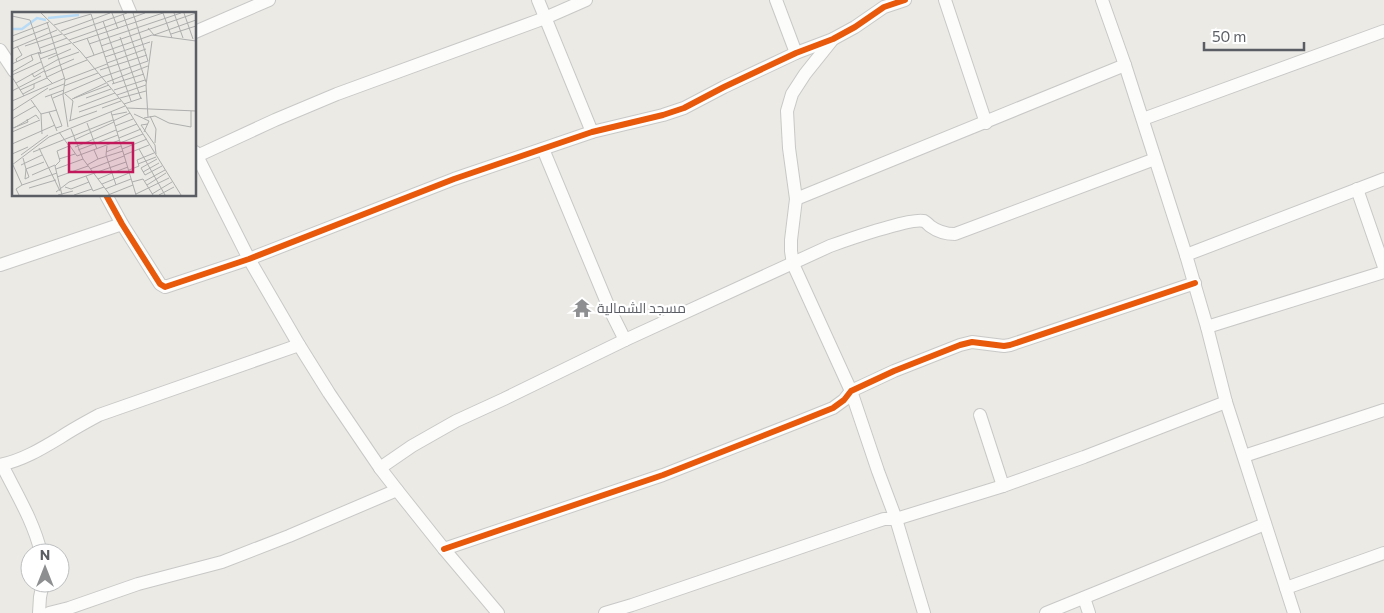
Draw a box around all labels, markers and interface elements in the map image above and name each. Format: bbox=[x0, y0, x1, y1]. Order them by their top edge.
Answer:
inset map bbox=[12, 12, 196, 196]
scale bar bbox=[1204, 20, 1304, 52]
text: 50 m bbox=[1212, 27, 1246, 45]
temple icon: مسجد الشمالية bbox=[571, 297, 593, 319]
place label: مسجد الشمالية bbox=[597, 299, 686, 316]
north arrow bbox=[20, 543, 70, 593]
text: N bbox=[40, 546, 50, 563]

